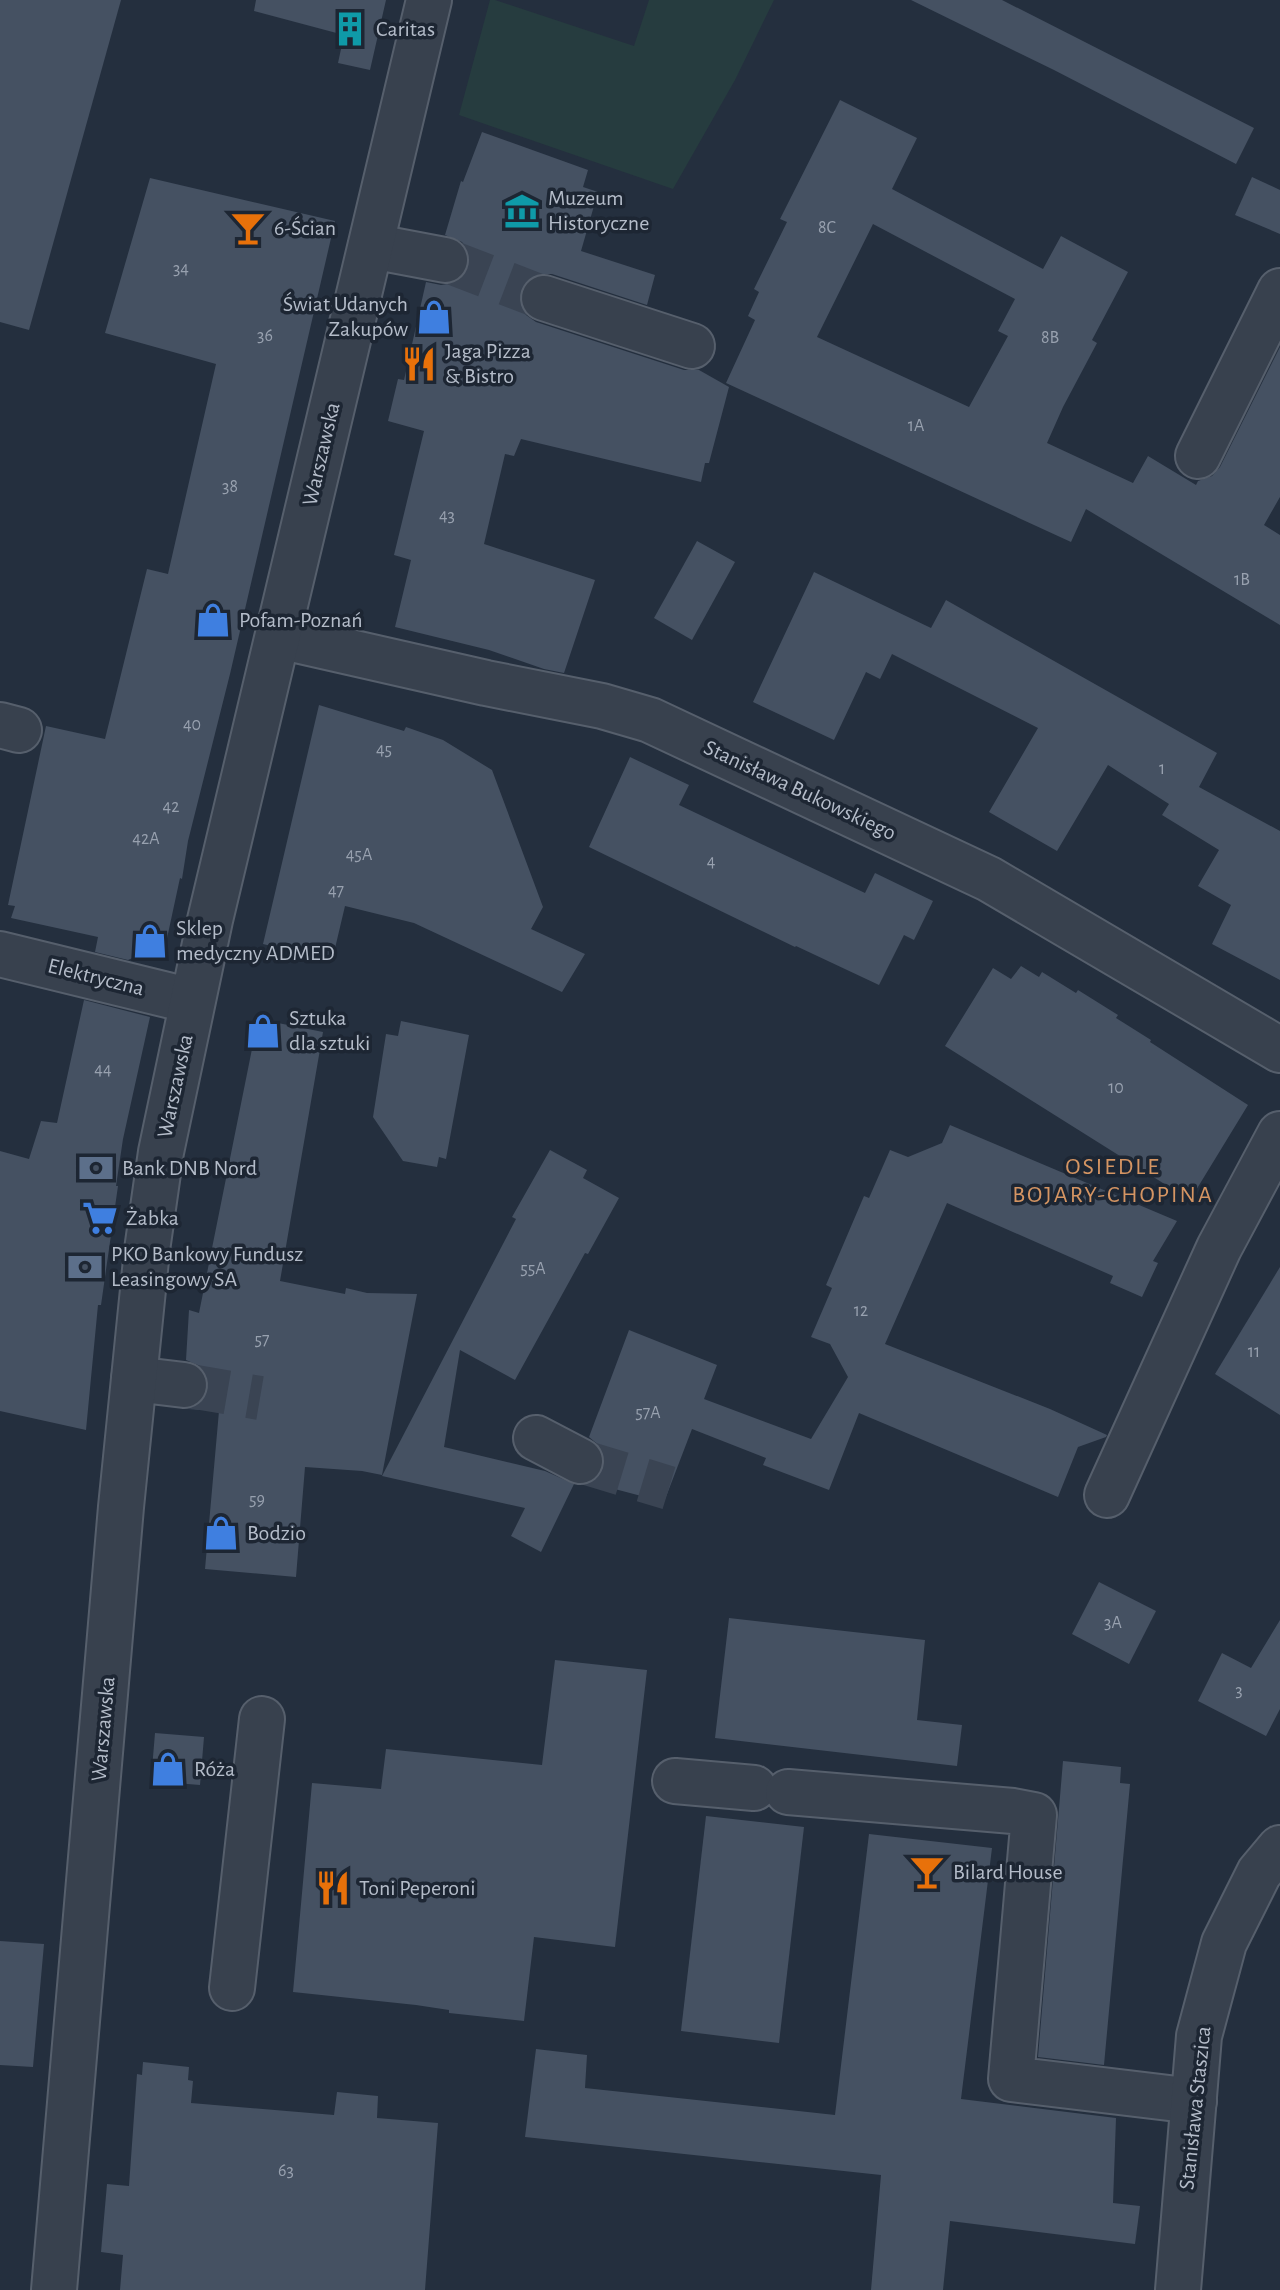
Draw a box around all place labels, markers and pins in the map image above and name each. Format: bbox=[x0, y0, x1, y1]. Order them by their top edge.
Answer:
building icon: Caritas bbox=[331, 10, 369, 48]
place label: Caritas bbox=[376, 18, 435, 40]
place label: Muzeum Historyczne bbox=[548, 187, 649, 234]
museum icon: Muzeum Historyczne bbox=[503, 192, 541, 230]
bar icon: 6-Ścian bbox=[229, 209, 267, 247]
place label: 6-Ścian bbox=[274, 215, 336, 239]
place label: Świat Udanych Zakupów bbox=[283, 291, 408, 340]
shop icon: Świat Udanych Zakupów bbox=[415, 298, 453, 336]
place label: Jaga Pizza & Bistro bbox=[445, 340, 531, 387]
restaurant icon: Jaga Pizza & Bistro bbox=[400, 345, 438, 383]
shop icon: Pofam-Poznań bbox=[194, 601, 232, 639]
place label: Pofam-Poznań bbox=[239, 609, 363, 631]
place label: Sklep medyczny ADMED bbox=[176, 917, 335, 964]
shop icon: Sklep medyczny ADMED bbox=[131, 922, 169, 960]
place label: Sztuka dla sztuki bbox=[289, 1007, 370, 1054]
shop icon: Sztuka dla sztuki bbox=[244, 1012, 282, 1050]
bank icon: Bank DNB Nord bbox=[77, 1149, 115, 1187]
place label: Bank DNB Nord bbox=[122, 1157, 257, 1179]
supermarket icon: Żabka bbox=[81, 1199, 119, 1237]
place label: Żabka bbox=[126, 1207, 179, 1229]
place label: PKO Bankowy Fundusz Leasingowy SA bbox=[111, 1243, 303, 1290]
bank icon: PKO Bankowy Fundusz Leasingowy SA bbox=[66, 1248, 104, 1286]
shop icon: Bodzio bbox=[202, 1514, 240, 1552]
place label: Bodzio bbox=[247, 1522, 306, 1544]
shop icon: Róża bbox=[149, 1750, 187, 1788]
place label: Róża bbox=[194, 1758, 235, 1780]
bar icon: Bilard House bbox=[908, 1853, 946, 1891]
place label: Bilard House bbox=[953, 1861, 1063, 1883]
restaurant icon: Toni Peperoni bbox=[314, 1869, 352, 1907]
place label: Toni Peperoni bbox=[359, 1877, 476, 1899]

